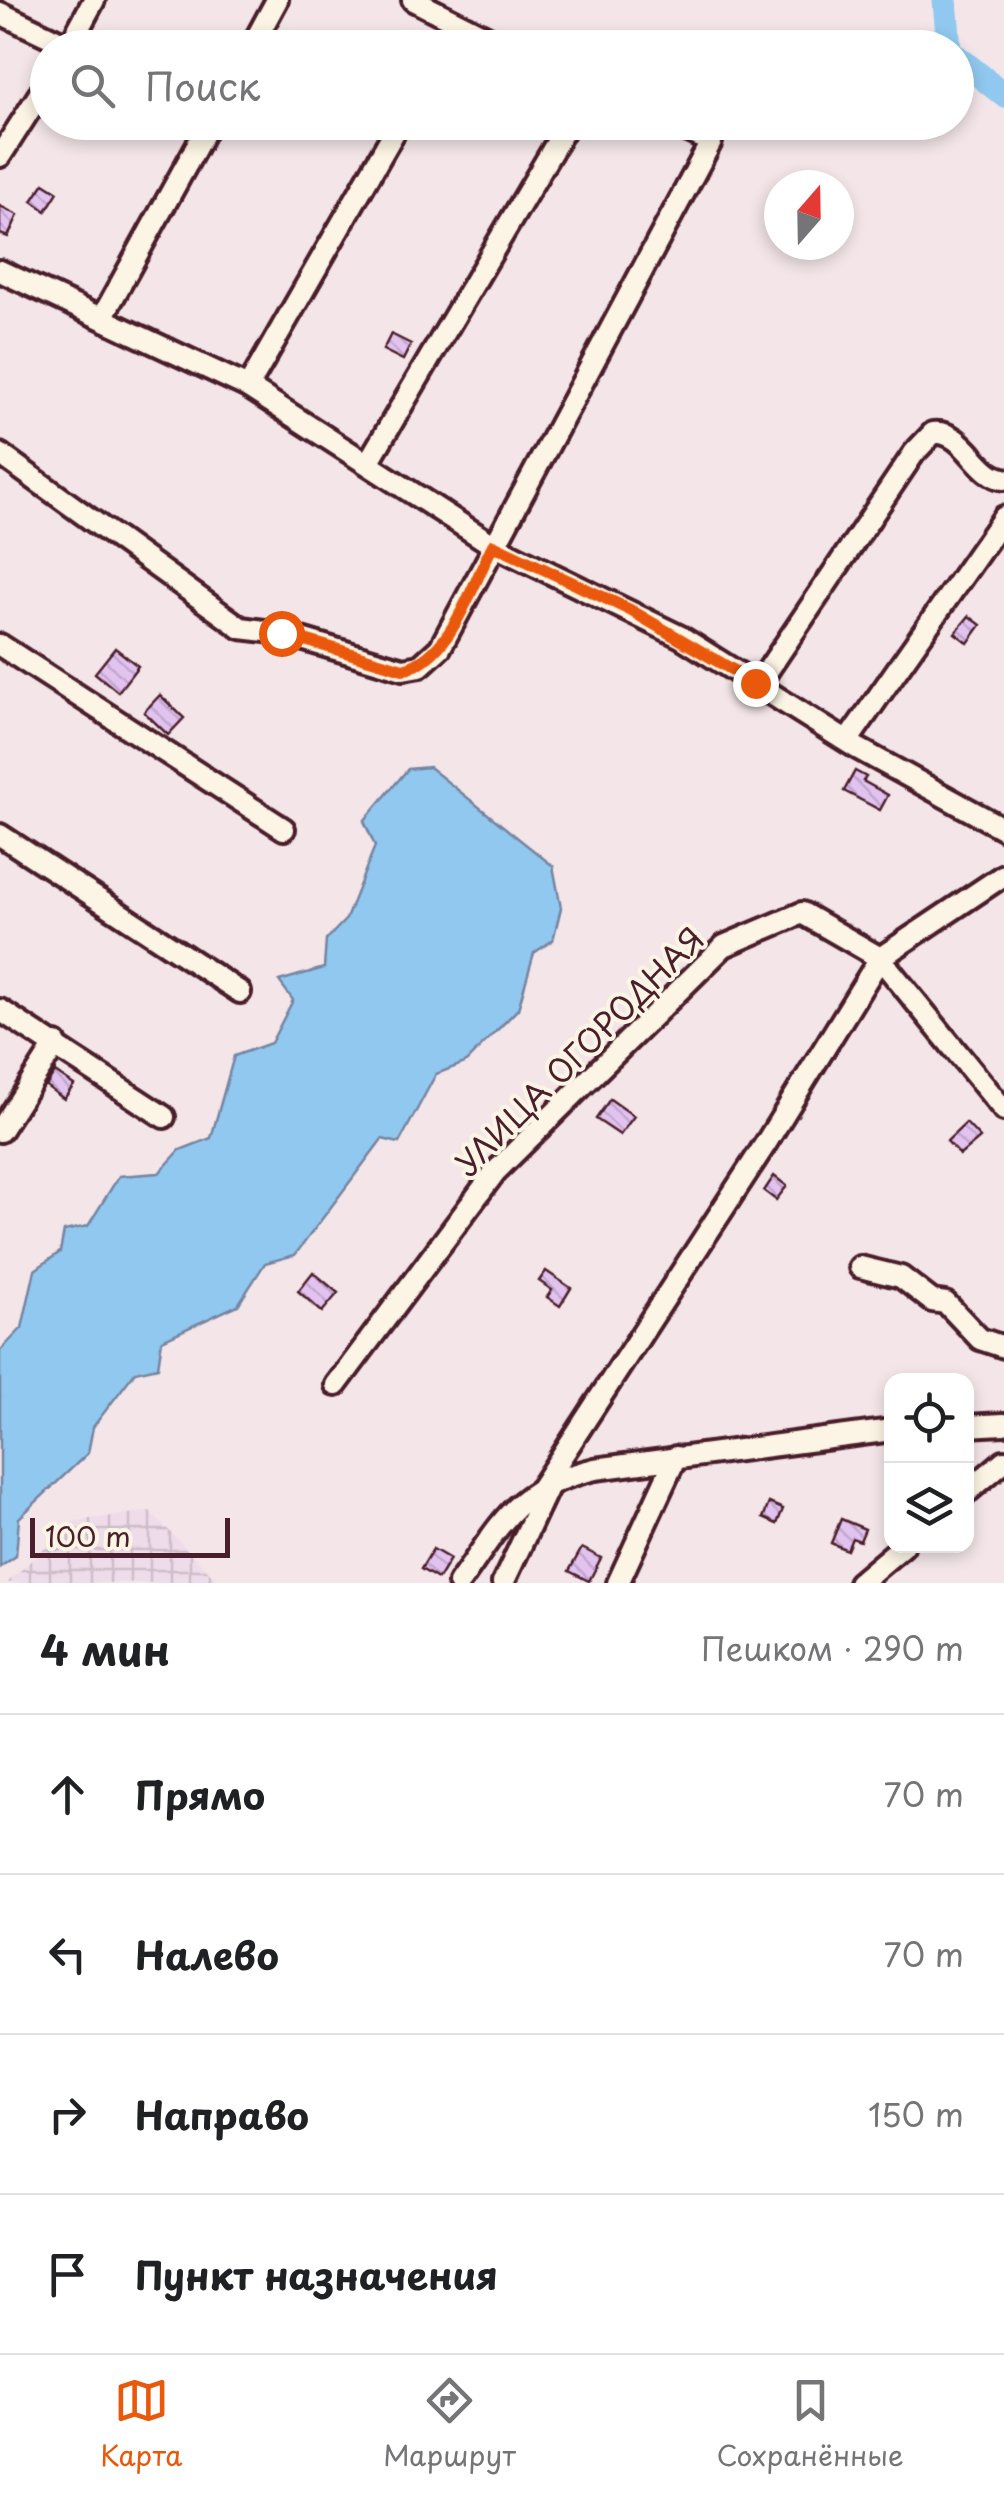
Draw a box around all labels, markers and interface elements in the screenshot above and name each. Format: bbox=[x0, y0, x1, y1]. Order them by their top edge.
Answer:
search box bbox=[30, 30, 974, 140]
text: Поиск bbox=[145, 57, 260, 114]
icon: search bbox=[65, 58, 120, 113]
north arrow bbox=[764, 170, 854, 260]
route start bbox=[259, 611, 305, 657]
route end bbox=[733, 661, 779, 707]
street label: УЛИЦА ОГОРОДНАЯ bbox=[443, 915, 714, 1186]
map controls bbox=[884, 1373, 974, 1553]
button: locate bbox=[884, 1373, 974, 1463]
button: layers bbox=[884, 1463, 974, 1553]
scale bar bbox=[30, 1513, 230, 1558]
text: 100 m bbox=[45, 1514, 131, 1557]
text: 4 мин bbox=[40, 1617, 170, 1680]
text: Пешком · 290 m bbox=[701, 1624, 964, 1672]
text: Прямо bbox=[135, 1766, 265, 1823]
icon: ahead bbox=[40, 1767, 95, 1822]
text: 70 m bbox=[884, 1770, 964, 1818]
text: Налево bbox=[135, 1926, 279, 1983]
icon: left bbox=[40, 1927, 95, 1982]
text: 70 m bbox=[884, 1930, 964, 1978]
text: Направо bbox=[135, 2086, 309, 2143]
icon: right bbox=[40, 2087, 95, 2142]
text: 150 m bbox=[868, 2090, 964, 2138]
text: Пункт назначения bbox=[135, 2246, 498, 2303]
icon: arrive bbox=[40, 2247, 95, 2302]
tab: Карта bbox=[100, 2373, 183, 2476]
tab: Маршрут bbox=[383, 2373, 516, 2476]
tab: Сохранённые bbox=[716, 2373, 904, 2476]

